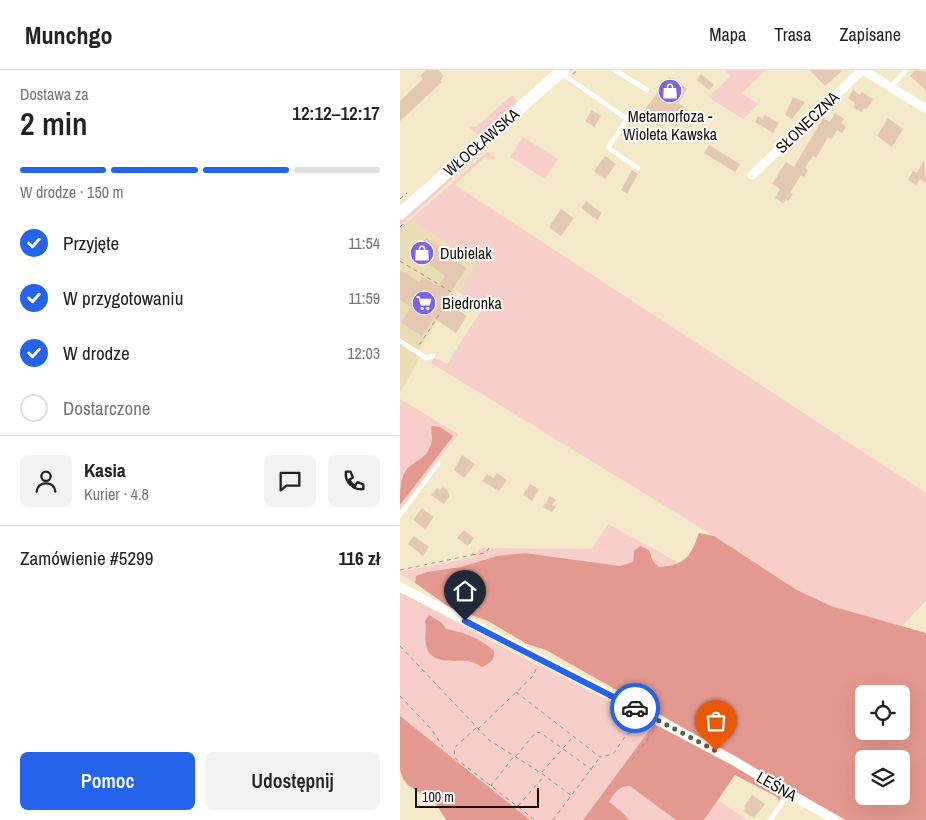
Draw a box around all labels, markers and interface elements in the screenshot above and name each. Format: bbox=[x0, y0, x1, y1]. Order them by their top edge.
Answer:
text: Munchgo bbox=[25, 19, 112, 51]
text: Mapa bbox=[709, 22, 746, 47]
text: Trasa bbox=[774, 22, 811, 47]
text: Zapisane bbox=[839, 22, 901, 47]
shop icon: Metamorfoza - Wioleta Kawska bbox=[657, 78, 683, 104]
text: Dostawa za bbox=[20, 83, 89, 105]
street label: SŁONECZNA bbox=[771, 86, 844, 158]
text: 12:12–12:17 bbox=[292, 100, 380, 126]
text: 2 min bbox=[20, 102, 88, 145]
street label: WŁOCŁAWSKA bbox=[438, 103, 524, 181]
place label: Metamorfoza - Wioleta Kawska bbox=[623, 105, 718, 145]
text: W drodze · 150 m bbox=[20, 181, 124, 203]
icon: check bbox=[20, 229, 48, 257]
text: Przyjęte bbox=[63, 230, 119, 256]
text: 11:54 bbox=[348, 232, 380, 254]
shop icon: Dubielak bbox=[409, 240, 435, 266]
place label: Dubielak bbox=[440, 242, 492, 264]
icon: check bbox=[20, 284, 48, 312]
text: W przygotowaniu bbox=[63, 285, 183, 311]
text: 11:59 bbox=[348, 287, 380, 309]
supermarket icon: Biedronka bbox=[411, 290, 437, 316]
place label: Biedronka bbox=[442, 292, 503, 314]
icon: check bbox=[20, 339, 48, 367]
text: W drodze bbox=[63, 340, 130, 366]
text: 12:03 bbox=[347, 342, 380, 364]
text: Dostarczone bbox=[63, 395, 150, 421]
button: person bbox=[20, 455, 72, 507]
button: chat bbox=[264, 455, 316, 507]
button: phone bbox=[328, 455, 380, 507]
text: Kasia bbox=[84, 457, 126, 483]
text: Kurier · 4.8 bbox=[84, 483, 149, 505]
text: Zamówienie #5299 bbox=[20, 545, 153, 571]
text: 116 zł bbox=[338, 545, 380, 571]
pin bbox=[444, 570, 486, 621]
icon: home bbox=[451, 577, 479, 605]
courier bbox=[610, 683, 660, 733]
map controls bbox=[855, 685, 910, 805]
button: locate bbox=[855, 685, 910, 740]
icon: car bbox=[621, 694, 649, 722]
pin bbox=[695, 700, 737, 751]
icon: bag bbox=[702, 707, 730, 735]
button: layers bbox=[855, 750, 910, 805]
button: Pomoc bbox=[20, 752, 195, 810]
button: Udostępnij bbox=[205, 752, 380, 810]
street label: LEŚNA bbox=[753, 766, 801, 806]
scale bar bbox=[415, 785, 539, 808]
text: 100 m bbox=[422, 788, 454, 806]

